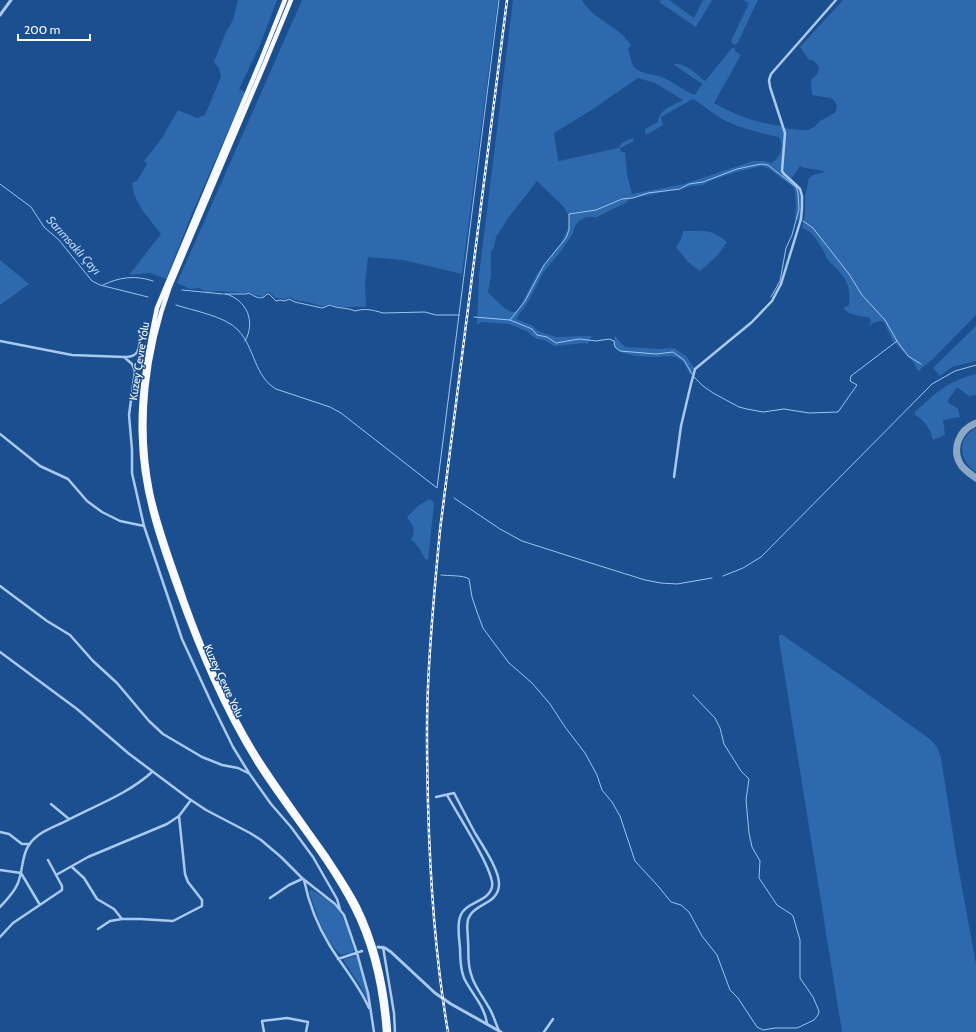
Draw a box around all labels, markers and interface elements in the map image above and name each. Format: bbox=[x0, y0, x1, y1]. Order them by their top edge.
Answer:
scale bar bbox=[18, 16, 90, 42]
text: 200 m bbox=[24, 22, 60, 37]
water label: Sarımsaklı Çayı bbox=[44, 212, 105, 278]
street label: Kuzey Çevre Yolu bbox=[126, 321, 152, 401]
street label: Kuzey Çevre Yolu bbox=[201, 642, 247, 720]

